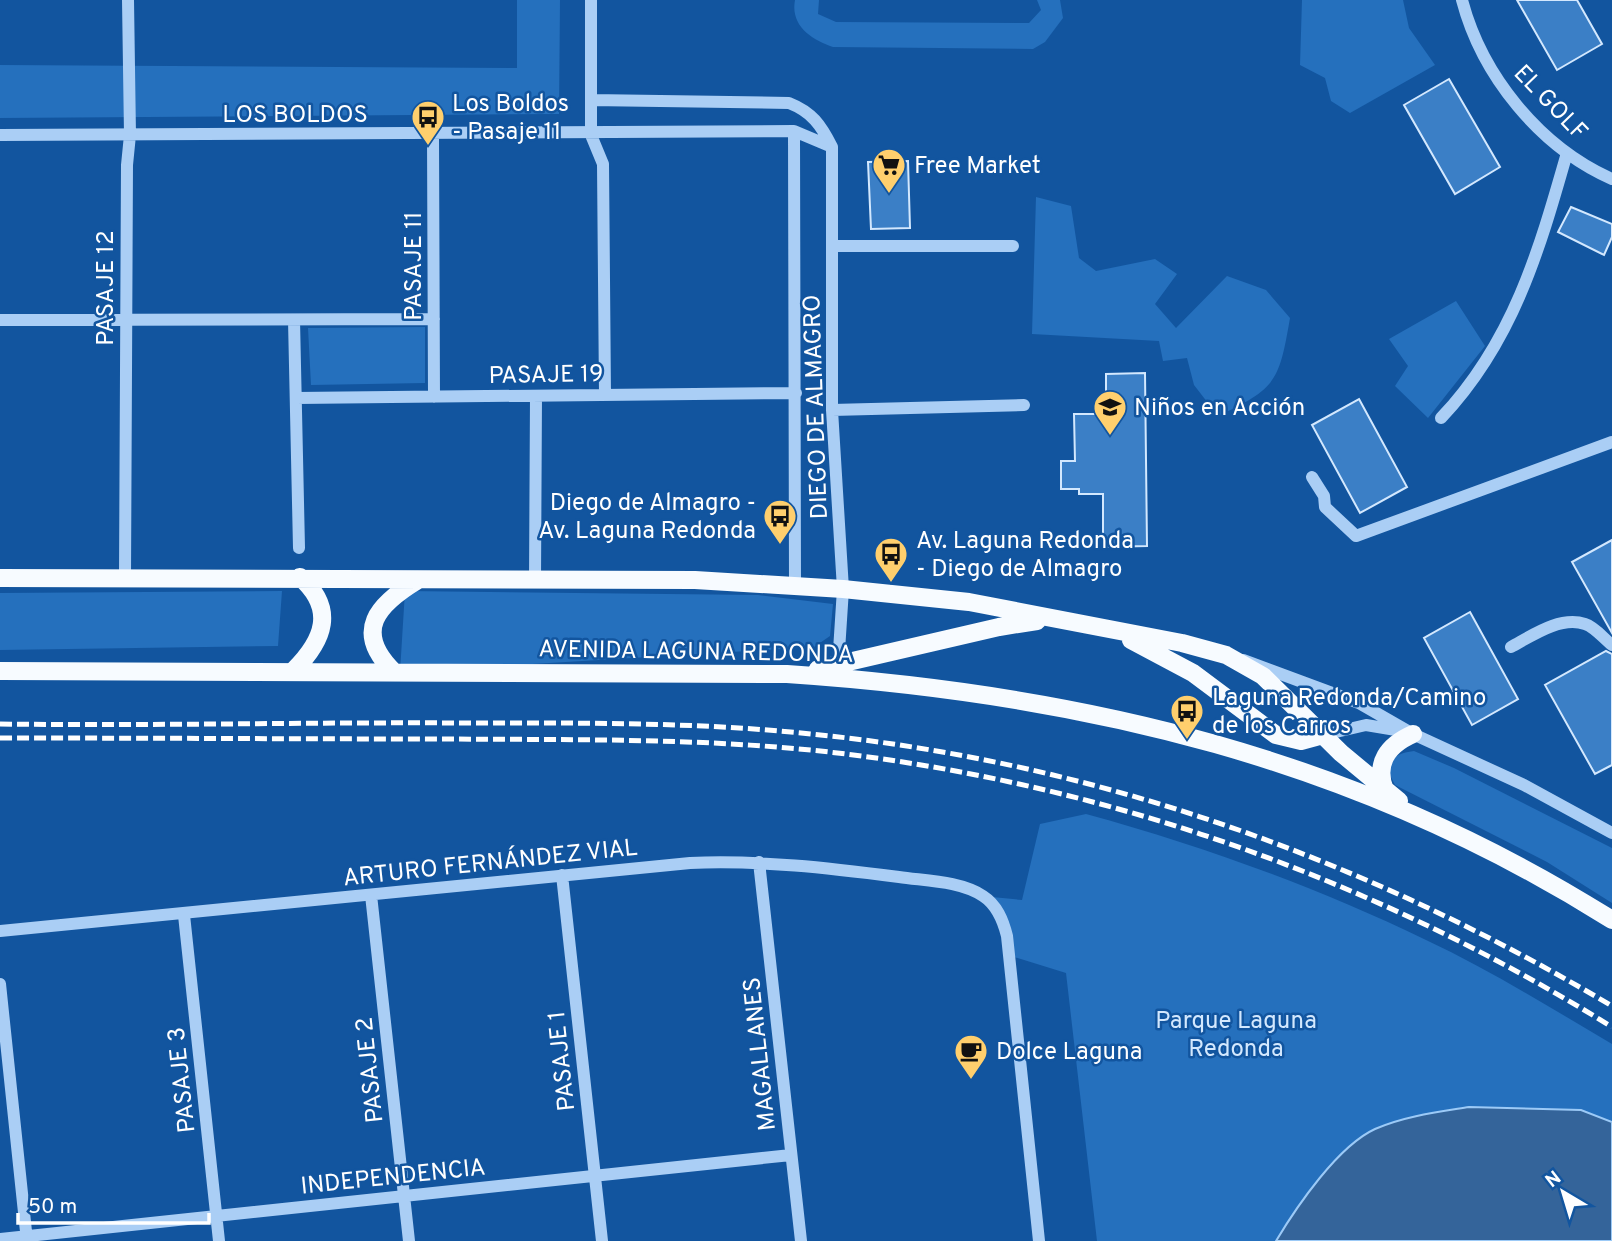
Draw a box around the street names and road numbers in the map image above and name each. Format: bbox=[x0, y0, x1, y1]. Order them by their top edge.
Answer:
street label: EL GOLF bbox=[1506, 59, 1593, 147]
street label: LOS BOLDOS bbox=[222, 101, 368, 131]
street label: PASAJE 11 bbox=[400, 211, 430, 321]
street label: PASAJE 12 bbox=[92, 230, 122, 346]
street label: DIEGO DE ALMAGRO bbox=[798, 294, 836, 520]
street label: PASAJE 19 bbox=[488, 360, 604, 392]
street label: AVENIDA LAGUNA REDONDA bbox=[538, 635, 854, 671]
street label: ARTURO FERNÁNDEZ VIAL bbox=[341, 832, 639, 894]
street label: MAGALLANES bbox=[738, 975, 784, 1132]
street label: PASAJE 1 bbox=[543, 1009, 583, 1112]
street label: PASAJE 2 bbox=[351, 1015, 391, 1124]
street label: PASAJE 3 bbox=[163, 1025, 203, 1134]
street label: INDEPENDENCIA bbox=[299, 1153, 487, 1203]

